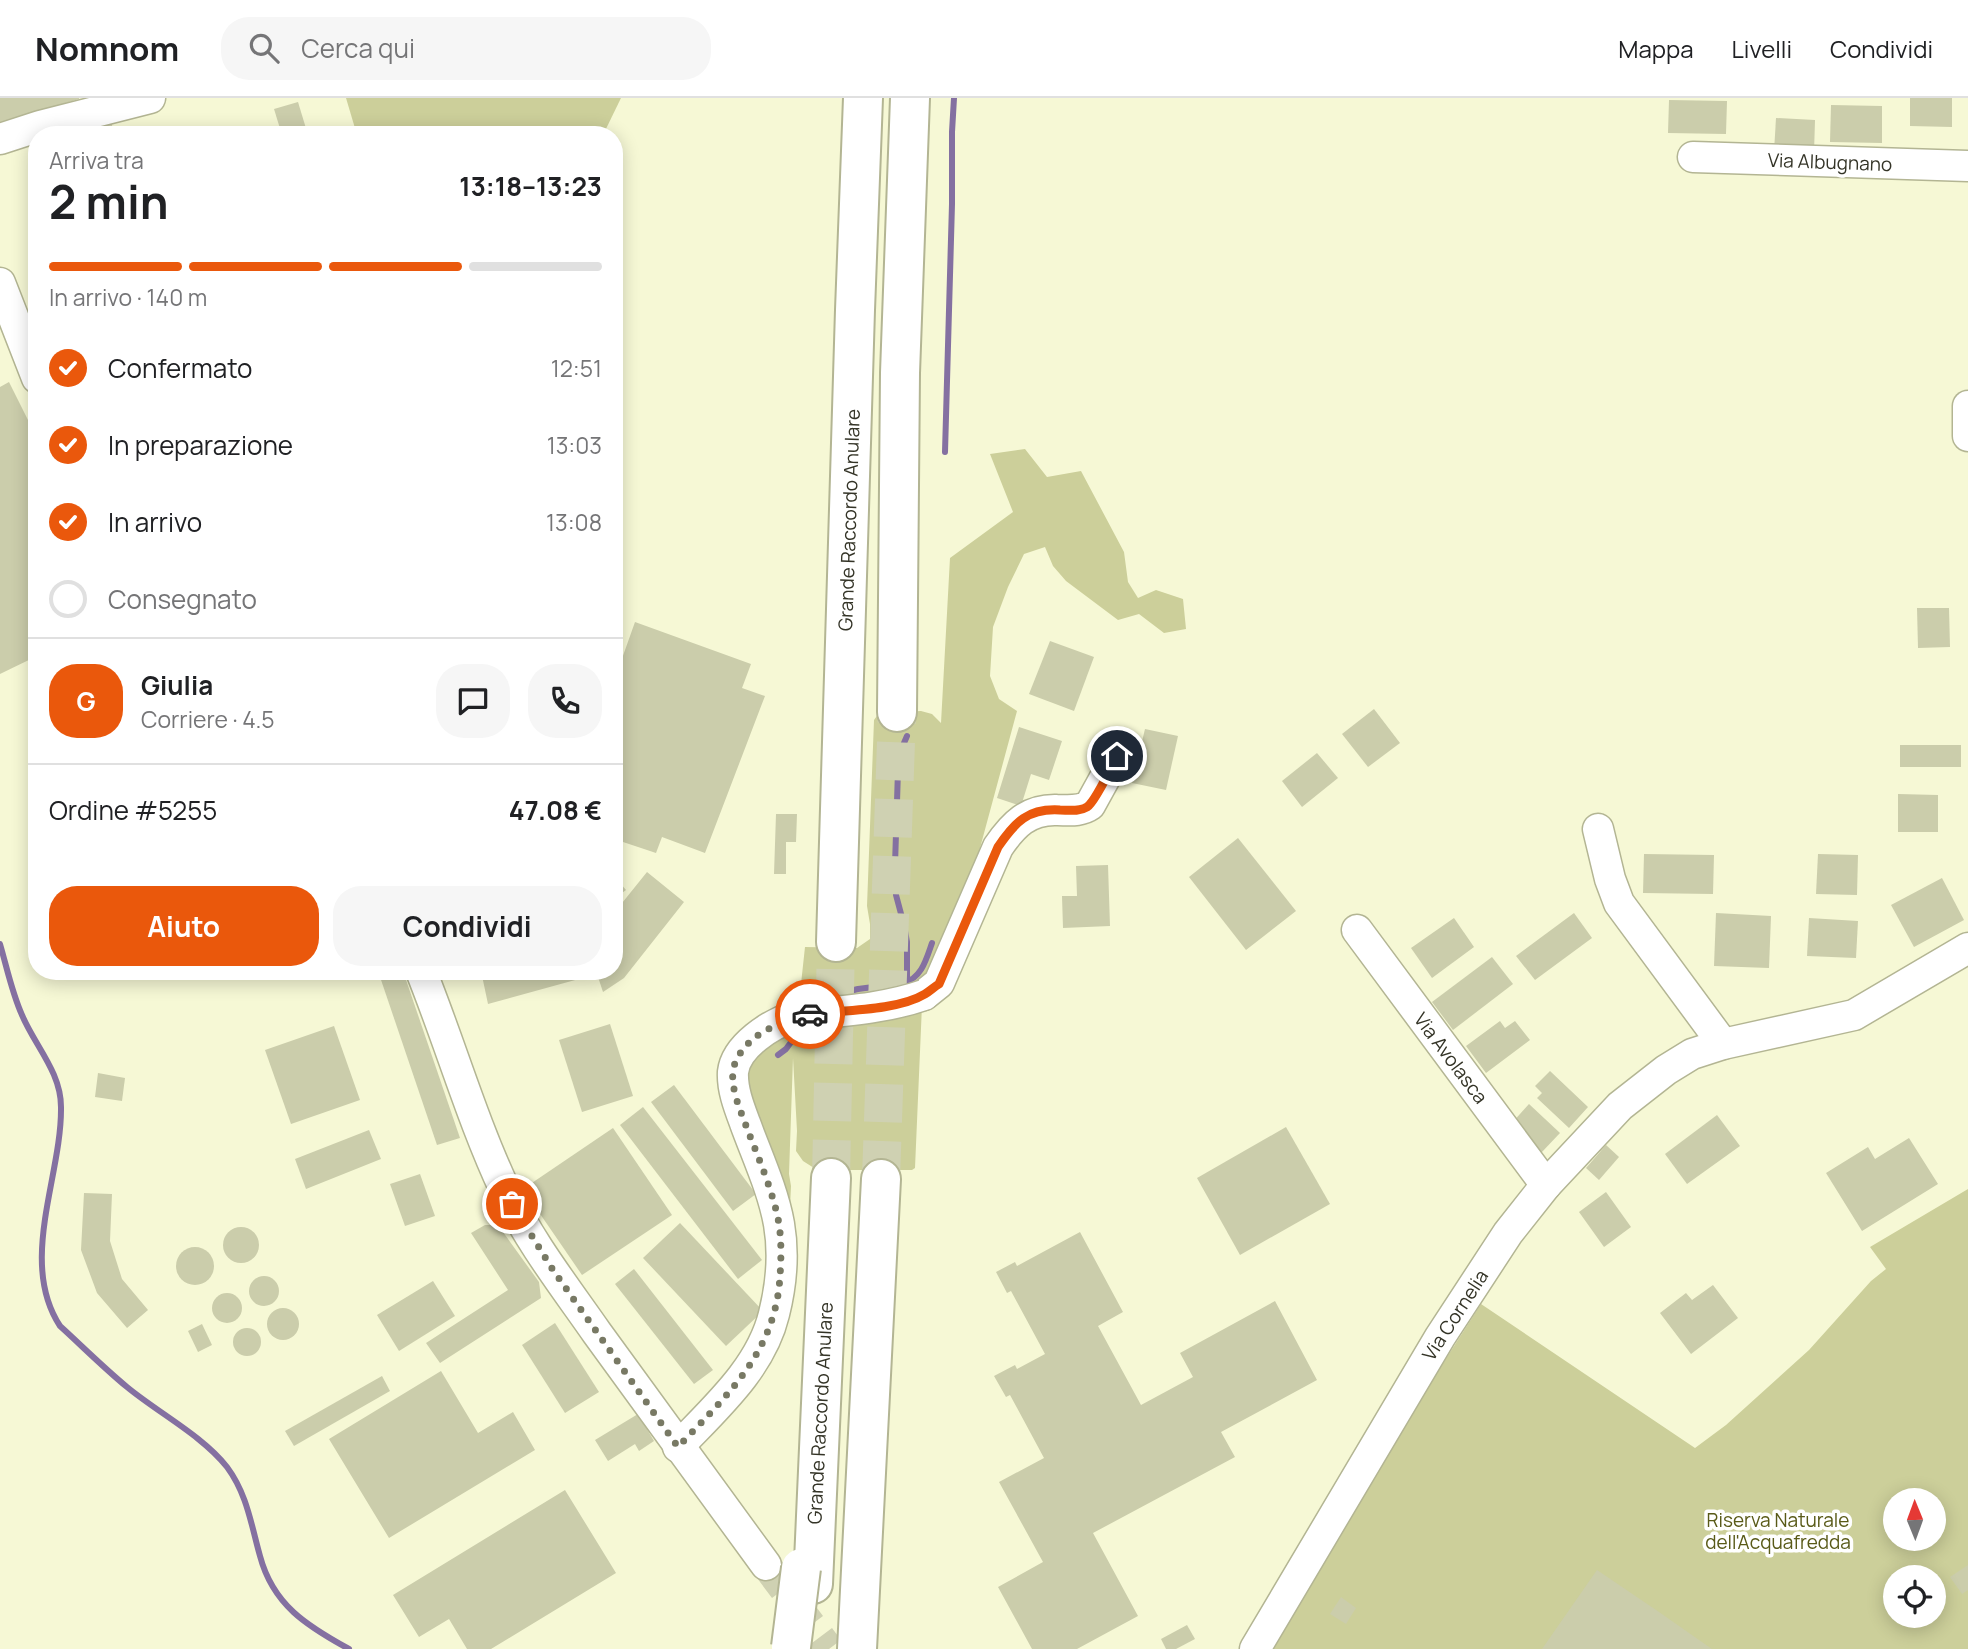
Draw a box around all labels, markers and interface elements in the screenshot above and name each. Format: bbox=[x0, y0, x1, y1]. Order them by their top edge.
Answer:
search box bbox=[221, 17, 711, 80]
text: Nomnom bbox=[35, 26, 179, 71]
icon: search bbox=[245, 29, 283, 67]
text: Cerca qui bbox=[301, 30, 415, 66]
text: Mappa bbox=[1618, 32, 1694, 65]
text: Livelli bbox=[1732, 32, 1792, 65]
text: Condividi bbox=[1830, 32, 1933, 65]
text: Arriva tra bbox=[49, 144, 144, 176]
street label: Via Albugnano bbox=[1767, 147, 1893, 177]
text: 13:18–13:23 bbox=[459, 168, 602, 204]
text: 2 min bbox=[49, 170, 169, 233]
text: In arrivo · 140 m bbox=[49, 281, 207, 313]
icon: check bbox=[49, 349, 87, 387]
text: Confermato bbox=[108, 350, 252, 386]
text: 12:51 bbox=[551, 352, 602, 384]
street label: Grande Raccordo Anulare bbox=[832, 408, 866, 632]
icon: check bbox=[49, 426, 87, 464]
text: In preparazione bbox=[108, 427, 293, 463]
text: 13:03 bbox=[547, 429, 602, 461]
icon: check bbox=[49, 503, 87, 541]
text: In arrivo bbox=[108, 504, 202, 540]
text: 13:08 bbox=[546, 506, 602, 538]
text: Consegnato bbox=[108, 581, 257, 617]
button: chat bbox=[436, 664, 510, 738]
button: phone bbox=[528, 664, 602, 738]
text: Giulia bbox=[141, 667, 213, 703]
text: G bbox=[76, 683, 96, 719]
text: Corriere · 4.5 bbox=[141, 703, 275, 735]
pin bbox=[1087, 726, 1147, 786]
icon: home bbox=[1098, 737, 1136, 775]
text: Ordine #5255 bbox=[49, 792, 217, 828]
text: 47.08 € bbox=[509, 792, 602, 828]
button: Aiuto bbox=[49, 886, 319, 966]
button: Condividi bbox=[333, 886, 602, 966]
courier bbox=[775, 979, 845, 1049]
icon: car bbox=[791, 995, 829, 1033]
street label: Via Avolasca bbox=[1408, 1007, 1494, 1109]
pin bbox=[482, 1174, 542, 1234]
icon: bag bbox=[493, 1185, 531, 1223]
street label: Via Cornelia bbox=[1416, 1265, 1494, 1365]
street label: Grande Raccordo Anulare bbox=[801, 1301, 839, 1525]
north arrow bbox=[1883, 1488, 1946, 1550]
map controls bbox=[1883, 1488, 1946, 1628]
park label: Riserva Naturale dell'Acquafredda bbox=[1705, 1507, 1851, 1555]
button: locate bbox=[1883, 1565, 1946, 1628]

